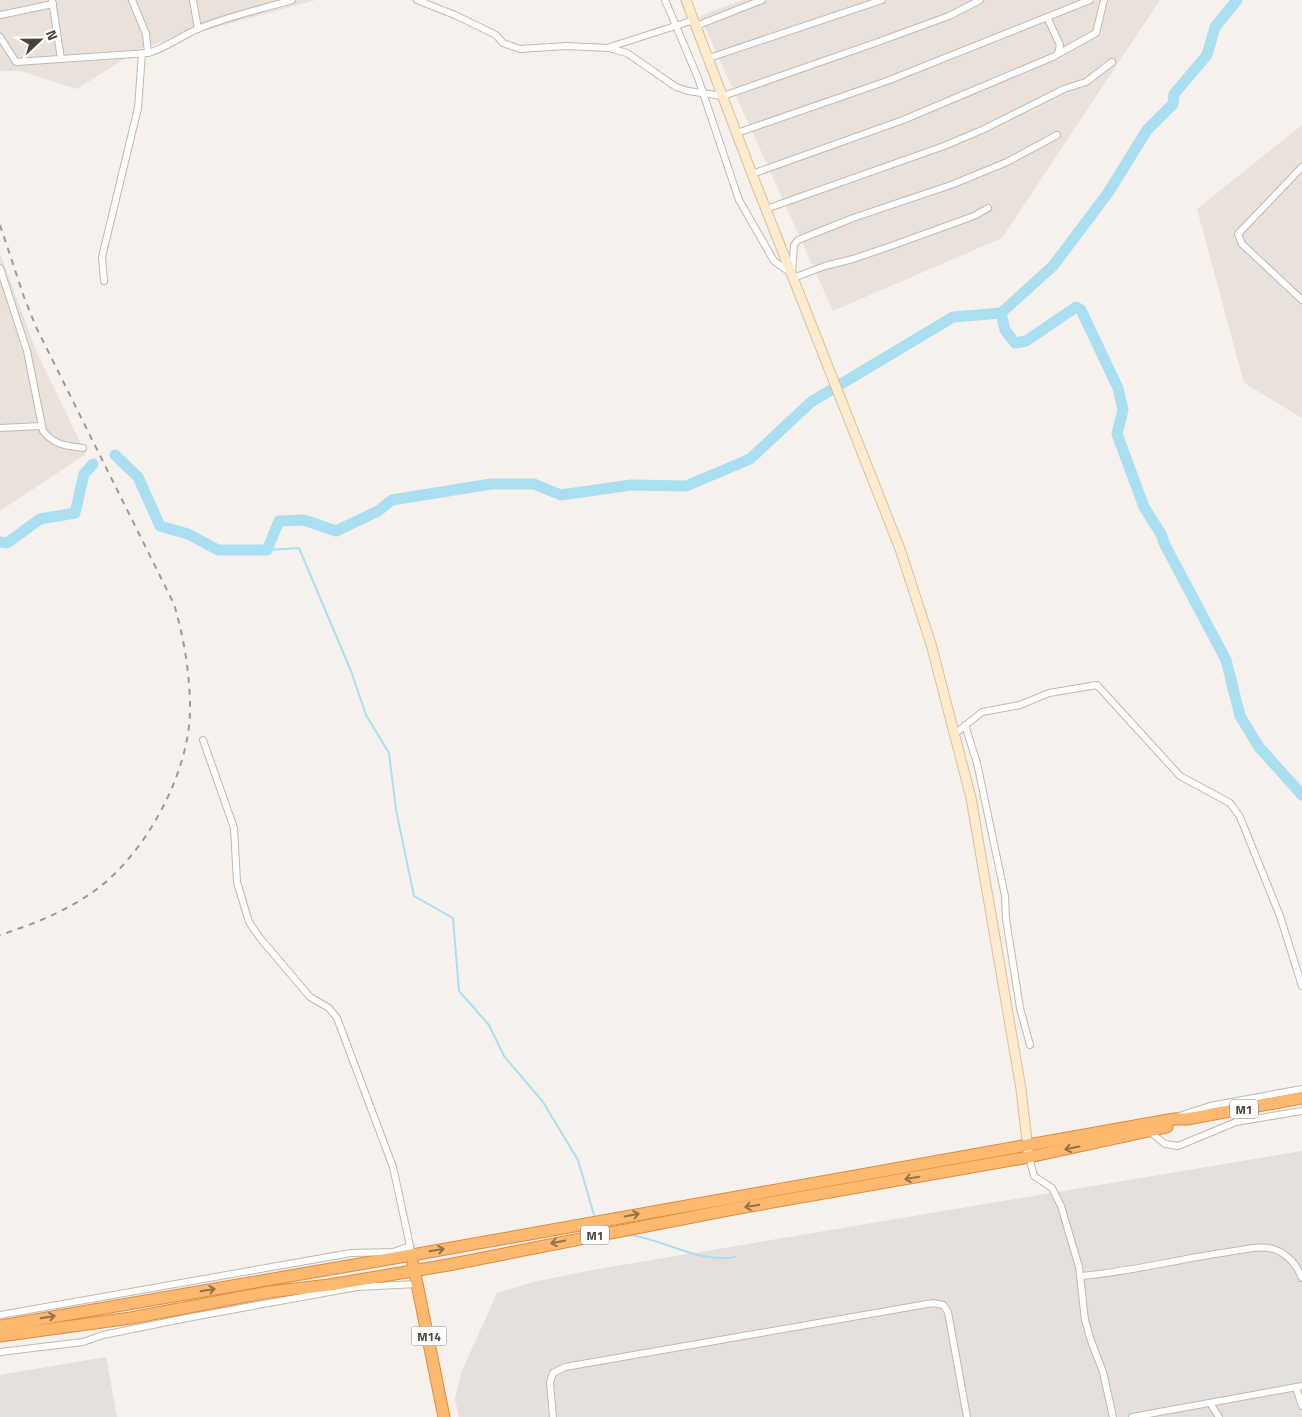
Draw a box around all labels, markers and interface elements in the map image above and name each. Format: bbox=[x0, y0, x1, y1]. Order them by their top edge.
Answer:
north arrow bbox=[15, 15, 65, 65]
text: N bbox=[41, 27, 64, 43]
road number: M1 bbox=[1230, 1100, 1258, 1118]
one-way arrow bbox=[1064, 1144, 1080, 1153]
one-way arrow bbox=[905, 1173, 921, 1183]
one-way arrow bbox=[744, 1201, 760, 1211]
one-way arrow bbox=[623, 1209, 639, 1219]
road number: M1 bbox=[581, 1226, 609, 1244]
one-way arrow bbox=[550, 1238, 566, 1247]
one-way arrow bbox=[429, 1245, 445, 1255]
one-way arrow bbox=[200, 1285, 216, 1295]
one-way arrow bbox=[40, 1312, 56, 1322]
road number: M14 bbox=[412, 1326, 446, 1345]

